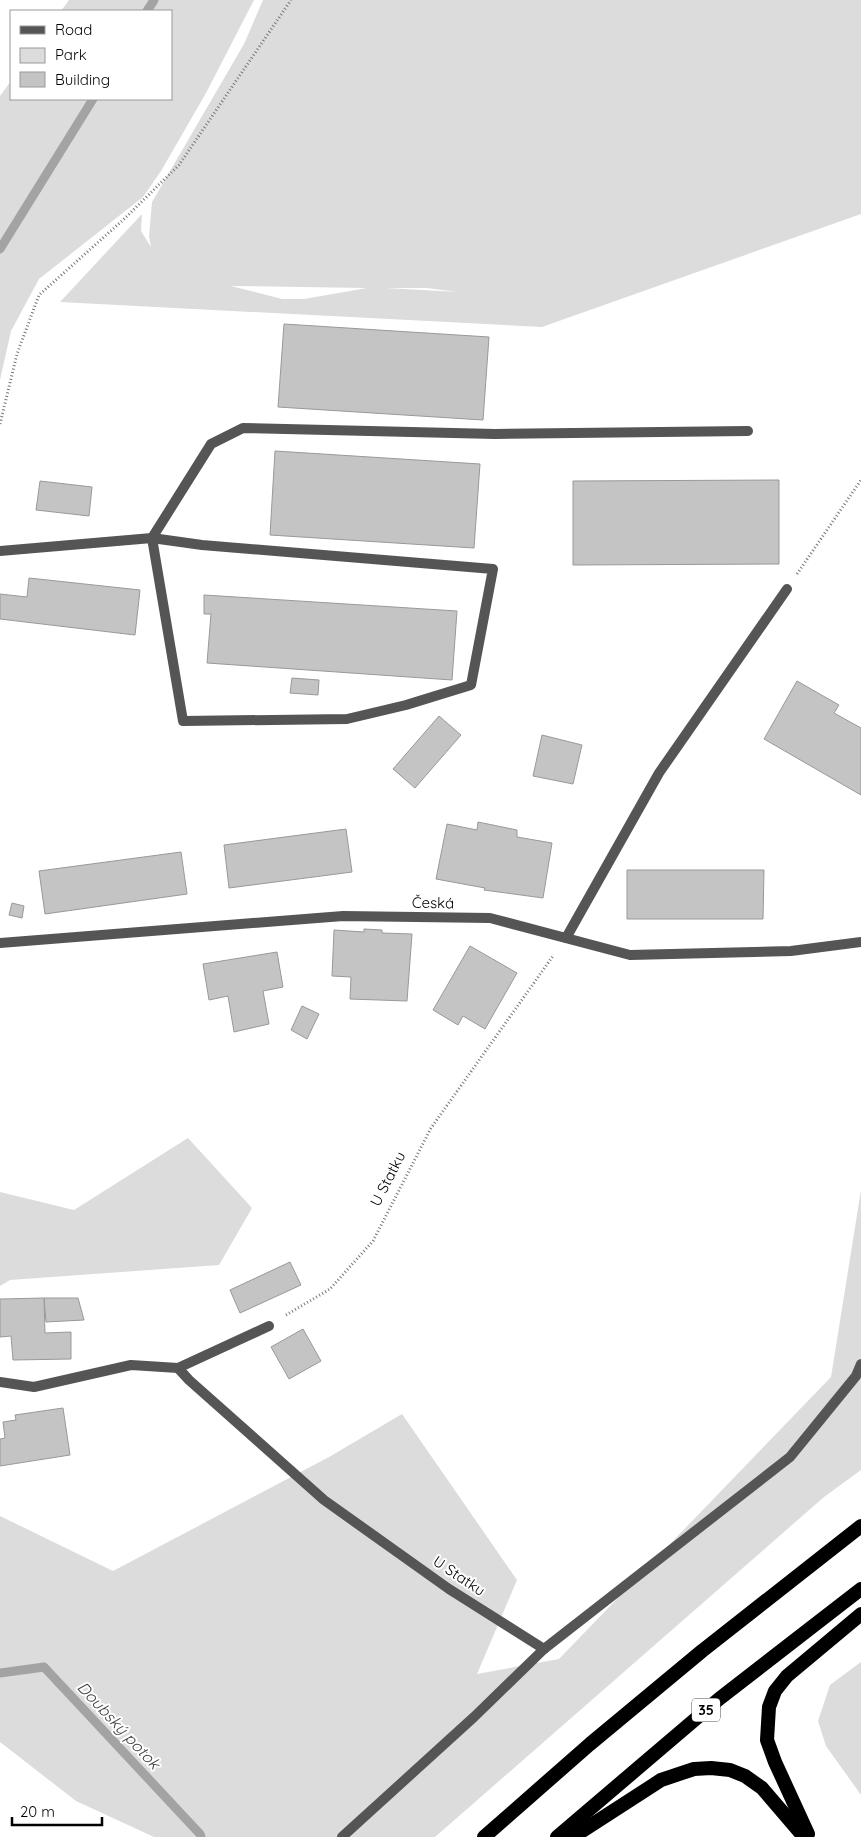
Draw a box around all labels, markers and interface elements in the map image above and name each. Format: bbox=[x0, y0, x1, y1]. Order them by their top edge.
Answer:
legend bbox=[10, 10, 172, 100]
text: Road bbox=[55, 20, 92, 39]
text: Park bbox=[55, 45, 87, 64]
text: Building bbox=[55, 70, 110, 89]
street label: Česká bbox=[412, 893, 454, 912]
street label: U Statku bbox=[366, 1148, 409, 1209]
street label: U Statku bbox=[430, 1551, 489, 1600]
water label: Doubský potok bbox=[73, 1677, 166, 1774]
road number: 35 bbox=[692, 1698, 720, 1722]
scale bar bbox=[12, 1794, 102, 1826]
text: 20 m bbox=[20, 1802, 55, 1821]

